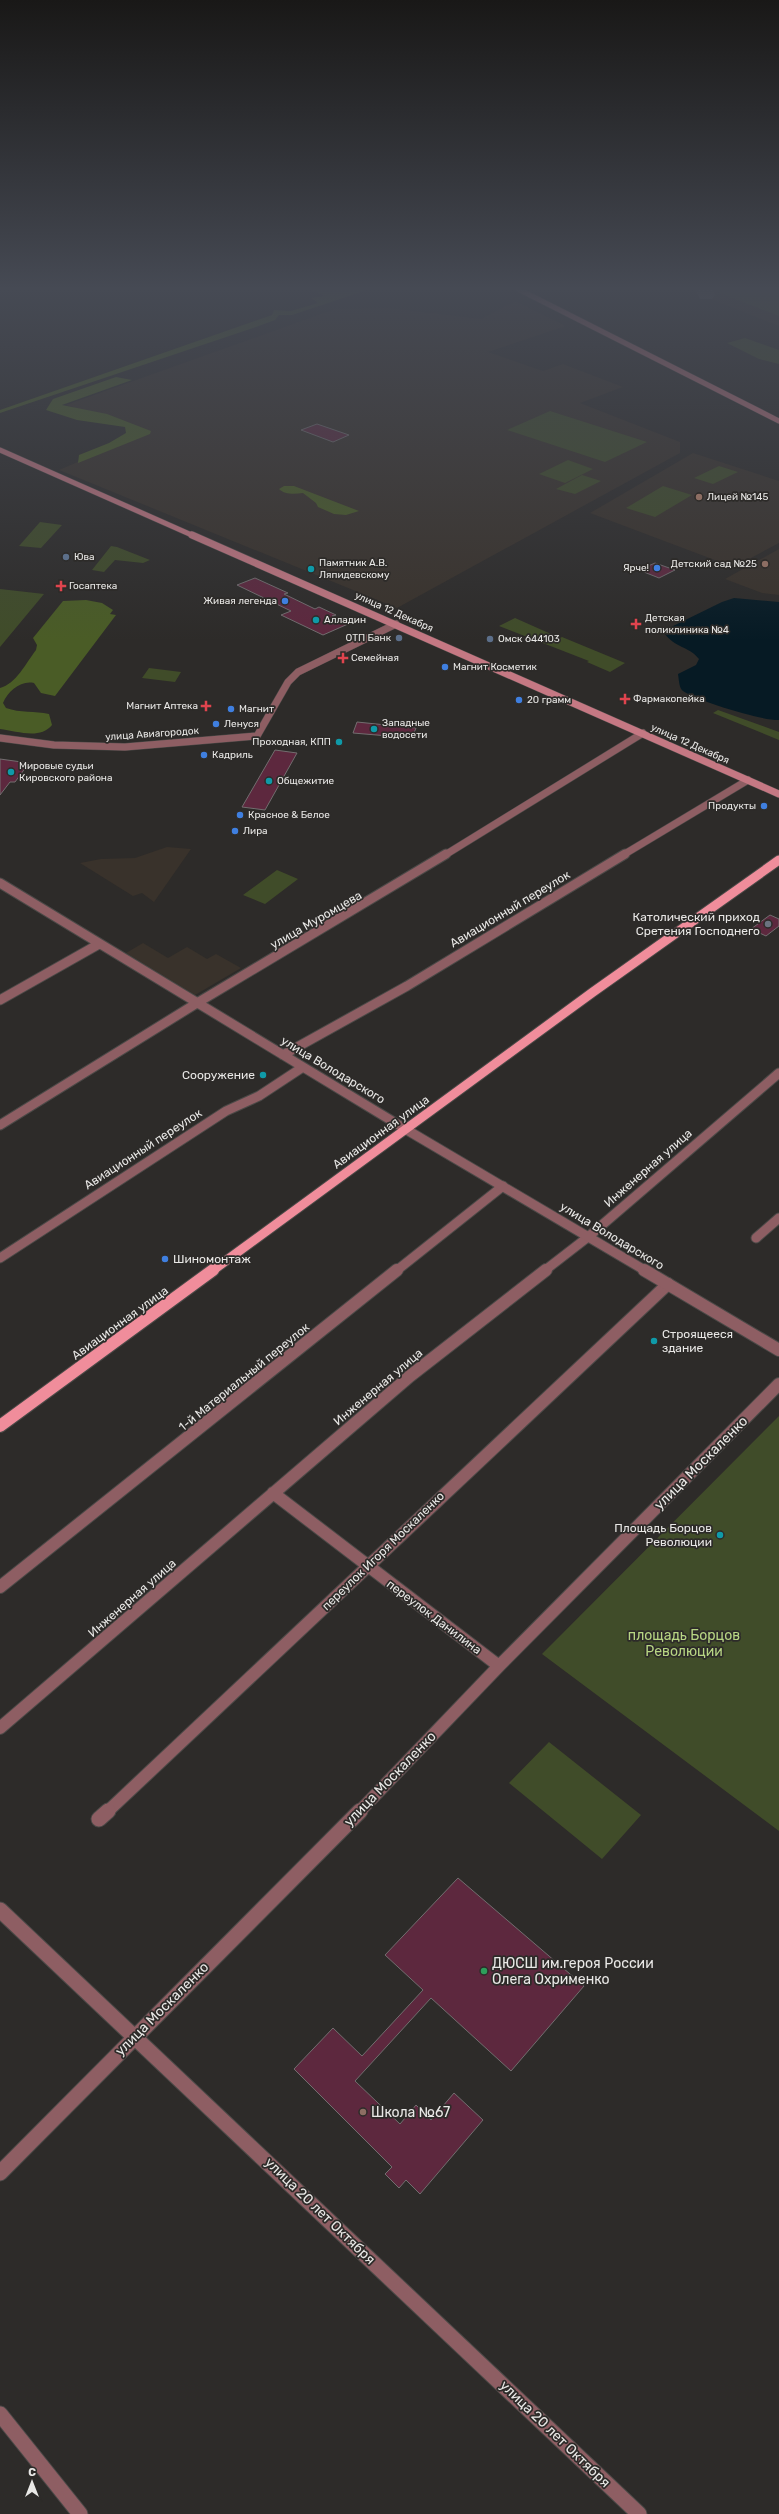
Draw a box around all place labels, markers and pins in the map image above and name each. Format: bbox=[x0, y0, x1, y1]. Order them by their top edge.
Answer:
place label: Лицей №145 bbox=[707, 491, 769, 503]
marker: Лицей №145 bbox=[694, 492, 704, 502]
place label: Юва bbox=[74, 551, 95, 563]
marker: Юва bbox=[61, 552, 71, 562]
place label: Памятник А.В. Ляпидевскому bbox=[319, 557, 390, 581]
place label: Детский сад №25 bbox=[671, 558, 757, 570]
marker: Детский сад №25 bbox=[760, 559, 770, 569]
place label: Ярче! bbox=[623, 562, 649, 574]
marker: Ярче! bbox=[652, 563, 662, 573]
marker: Памятник А.В. Ляпидевскому bbox=[306, 564, 316, 574]
place label: Госаптека bbox=[69, 580, 117, 592]
marker: Госаптека bbox=[56, 581, 66, 591]
place label: Живая легенда bbox=[203, 595, 277, 607]
marker: Живая легенда bbox=[280, 596, 290, 606]
place label: Детская поликлиника №4 bbox=[645, 612, 729, 636]
place label: Алладин bbox=[324, 614, 366, 626]
marker: Алладин bbox=[311, 615, 321, 625]
marker: Детская поликлиника №4 bbox=[630, 618, 642, 630]
place label: ОТП Банк bbox=[345, 632, 392, 644]
marker: ОТП Банк bbox=[394, 633, 404, 643]
place label: Омск 644103 bbox=[498, 633, 560, 645]
marker: Омск 644103 bbox=[485, 634, 495, 644]
place label: Семейная bbox=[351, 652, 399, 664]
marker: Семейная bbox=[338, 653, 348, 663]
place label: Магнит Косметик bbox=[453, 661, 538, 673]
marker: Магнит Косметик bbox=[440, 662, 450, 672]
place label: Фармакопейка bbox=[633, 693, 705, 705]
place label: 20 грамм bbox=[527, 694, 571, 706]
marker: Фармакопейка bbox=[620, 694, 630, 704]
marker: 20 грамм bbox=[514, 695, 524, 705]
place label: Магнит Аптека bbox=[126, 700, 198, 712]
marker: Магнит Аптека bbox=[201, 701, 211, 711]
place label: Магнит bbox=[239, 703, 274, 715]
marker: Магнит bbox=[226, 704, 236, 714]
place label: Западные водосети bbox=[382, 717, 430, 741]
place label: Ленуся bbox=[224, 718, 259, 730]
marker: Ленуся bbox=[211, 719, 221, 729]
marker: Западные водосети bbox=[369, 724, 379, 734]
place label: Проходная, КПП bbox=[252, 736, 331, 748]
marker: Проходная, КПП bbox=[334, 737, 344, 747]
place label: Кадриль bbox=[212, 749, 253, 761]
marker: Кадриль bbox=[199, 750, 209, 760]
place label: Мировые судьи Кировского района bbox=[19, 760, 112, 784]
marker: Мировые судьи Кировского района bbox=[6, 767, 16, 777]
place label: Общежитие bbox=[277, 775, 335, 787]
marker: Общежитие bbox=[264, 776, 274, 786]
place label: Продукты bbox=[708, 800, 756, 812]
marker: Продукты bbox=[759, 801, 769, 811]
place label: Красное & Белое bbox=[248, 809, 330, 821]
marker: Красное & Белое bbox=[235, 810, 245, 820]
place label: Лира bbox=[243, 825, 268, 837]
marker: Лира bbox=[230, 826, 240, 836]
place label: Католический приход Сретения Господнего bbox=[632, 910, 760, 938]
marker: Католический приход Сретения Господнего bbox=[763, 919, 773, 929]
place label: Сооружение bbox=[182, 1068, 255, 1082]
marker: Сооружение bbox=[258, 1070, 268, 1080]
place label: Шиномонтаж bbox=[173, 1252, 251, 1266]
marker: Шиномонтаж bbox=[160, 1254, 170, 1264]
place label: Строящееся здание bbox=[662, 1327, 733, 1355]
marker: Строящееся здание bbox=[649, 1336, 659, 1346]
place label: Площадь Борцов Революции bbox=[614, 1521, 712, 1549]
marker: Площадь Борцов Революции bbox=[715, 1530, 725, 1540]
place label: ДЮСШ им.героя России Олега Охрименко bbox=[492, 1955, 654, 1988]
marker: ДЮСШ им.героя России Олега Охрименко bbox=[479, 1966, 489, 1976]
place label: Школа №67 bbox=[371, 2104, 450, 2121]
marker: Школа №67 bbox=[358, 2107, 368, 2117]

